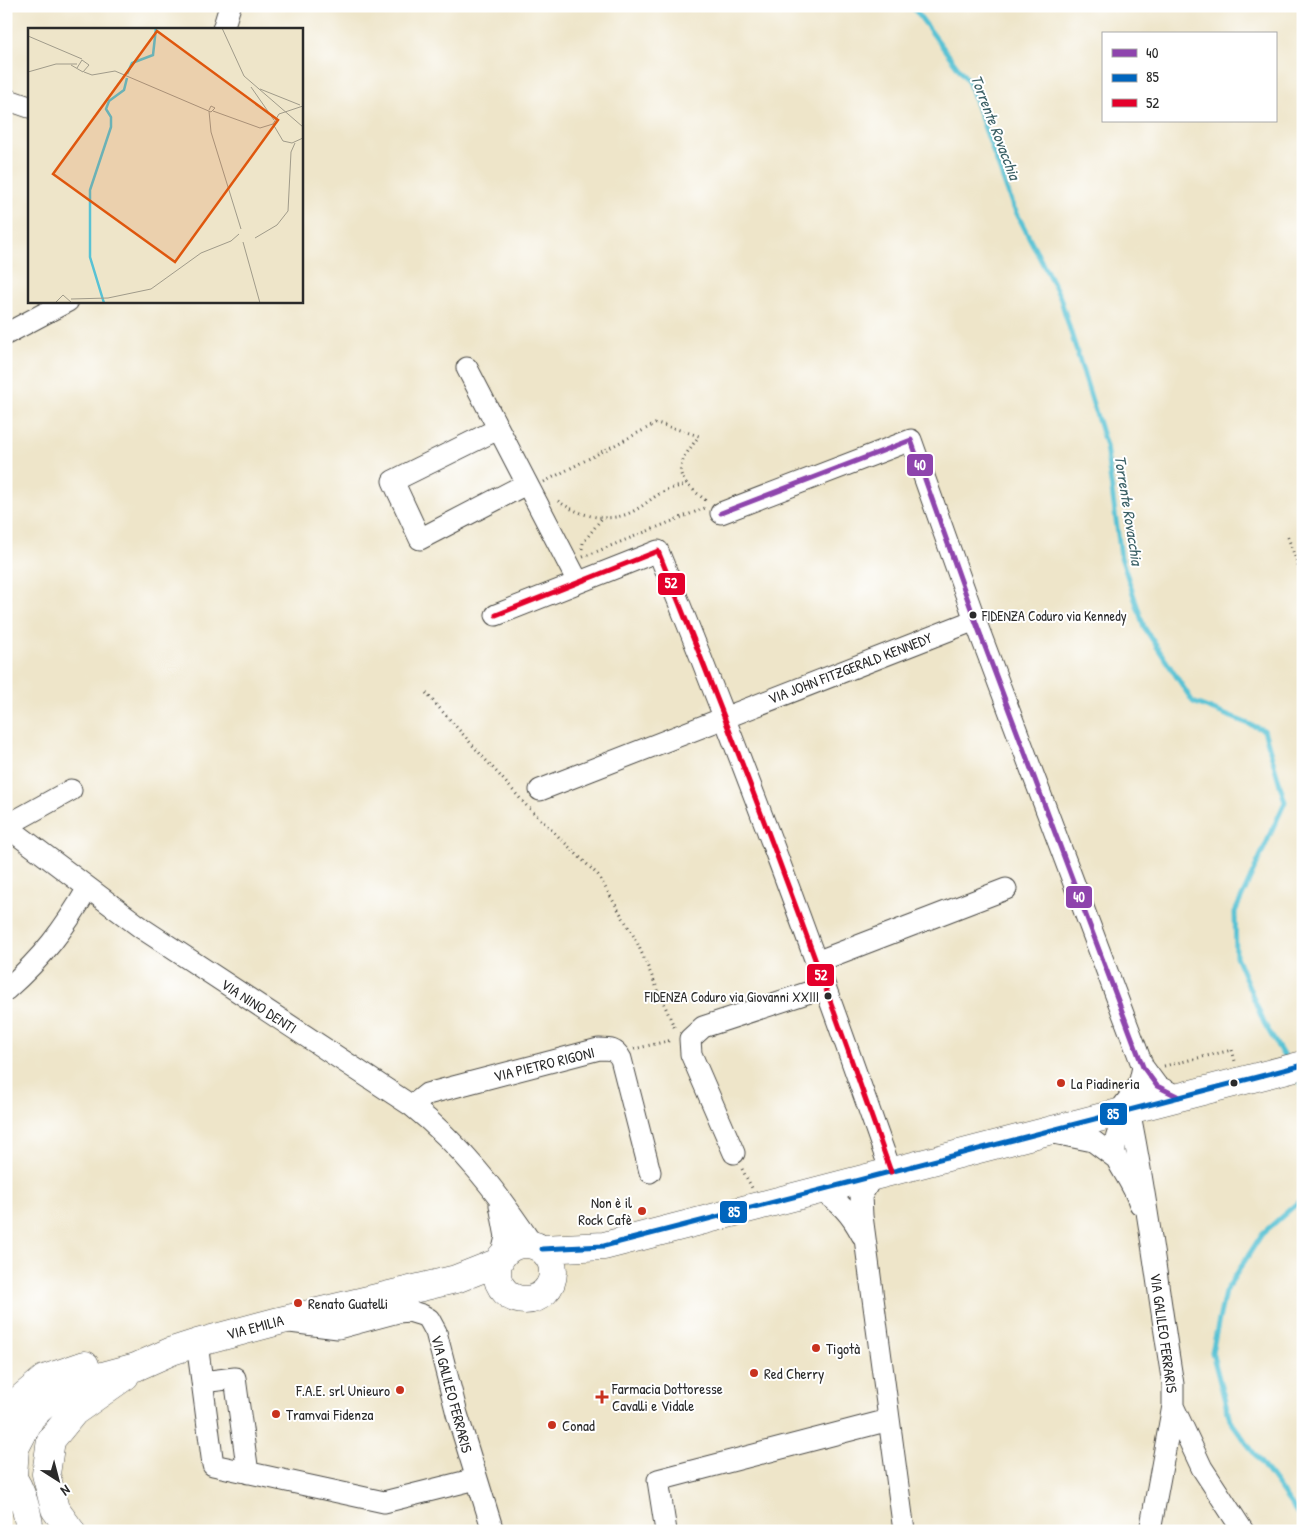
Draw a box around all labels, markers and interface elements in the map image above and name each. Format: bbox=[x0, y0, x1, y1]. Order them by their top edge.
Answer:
inset map bbox=[28, 28, 302, 302]
legend bbox=[1102, 32, 1276, 122]
text: 40 bbox=[1146, 42, 1159, 63]
text: 85 bbox=[1146, 66, 1159, 87]
water label: Torrente Rovacchia bbox=[966, 71, 1027, 184]
text: 52 bbox=[1146, 92, 1159, 113]
line badge: 40 bbox=[906, 453, 934, 477]
water label: Torrente Rovacchia bbox=[1109, 454, 1149, 568]
text: 40 bbox=[914, 455, 926, 474]
line badge: 52 bbox=[657, 572, 686, 596]
text: 52 bbox=[665, 573, 678, 592]
place label: FIDENZA Coduro via Kennedy bbox=[981, 606, 1127, 626]
marker: FIDENZA Coduro via Kennedy bbox=[968, 610, 978, 620]
street label: VIA JOHN FITZGERALD KENNEDY bbox=[765, 627, 935, 709]
line badge: 40 bbox=[1065, 885, 1093, 909]
text: 40 bbox=[1073, 887, 1085, 906]
line badge: 52 bbox=[806, 963, 835, 987]
text: 52 bbox=[815, 965, 828, 984]
street label: VIA NINO DENTI bbox=[217, 974, 301, 1038]
place label: FIDENZA Coduro via Giovanni XXIII bbox=[644, 987, 819, 1006]
marker: FIDENZA Coduro via Giovanni XXIII bbox=[823, 991, 833, 1001]
street label: VIA PIETRO RIGONI bbox=[491, 1041, 597, 1087]
place label: La Piadineria bbox=[1071, 1073, 1139, 1094]
marker: La Piadineria bbox=[1055, 1077, 1067, 1089]
unlabelled marker bbox=[1229, 1078, 1239, 1088]
line badge: 85 bbox=[1099, 1102, 1128, 1126]
text: 85 bbox=[1107, 1104, 1119, 1123]
place label: Non è il Rock Cafè bbox=[578, 1192, 632, 1230]
line badge: 85 bbox=[719, 1200, 748, 1224]
text: 85 bbox=[728, 1202, 740, 1221]
marker: Non è il Rock Cafè bbox=[636, 1205, 648, 1217]
street label: VIA GALILEO FERRARIS bbox=[1145, 1272, 1183, 1394]
place label: Renato Guatelli bbox=[308, 1293, 388, 1314]
marker: Renato Guatelli bbox=[292, 1297, 304, 1309]
street label: VIA EMILIA bbox=[224, 1309, 286, 1345]
street label: VIA GALILEO FERRARIS bbox=[426, 1333, 478, 1455]
place label: Tigotà bbox=[826, 1338, 860, 1359]
marker: Tigotà bbox=[810, 1342, 822, 1354]
place label: Red Cherry bbox=[764, 1363, 824, 1384]
marker: Red Cherry bbox=[748, 1367, 760, 1379]
place label: Farmacia Dottoresse Cavalli e Vidale bbox=[611, 1378, 723, 1416]
place label: F.A.E. srl Unieuro bbox=[295, 1380, 390, 1401]
marker: F.A.E. srl Unieuro bbox=[394, 1384, 406, 1396]
marker: Farmacia Dottoresse Cavalli e Vidale bbox=[596, 1391, 608, 1403]
place label: Tramvai Fidenza bbox=[286, 1404, 374, 1425]
marker: Tramvai Fidenza bbox=[270, 1408, 282, 1420]
place label: Conad bbox=[562, 1415, 595, 1436]
marker: Conad bbox=[546, 1419, 558, 1431]
north arrow bbox=[32, 1454, 82, 1504]
text: N bbox=[57, 1481, 75, 1501]

